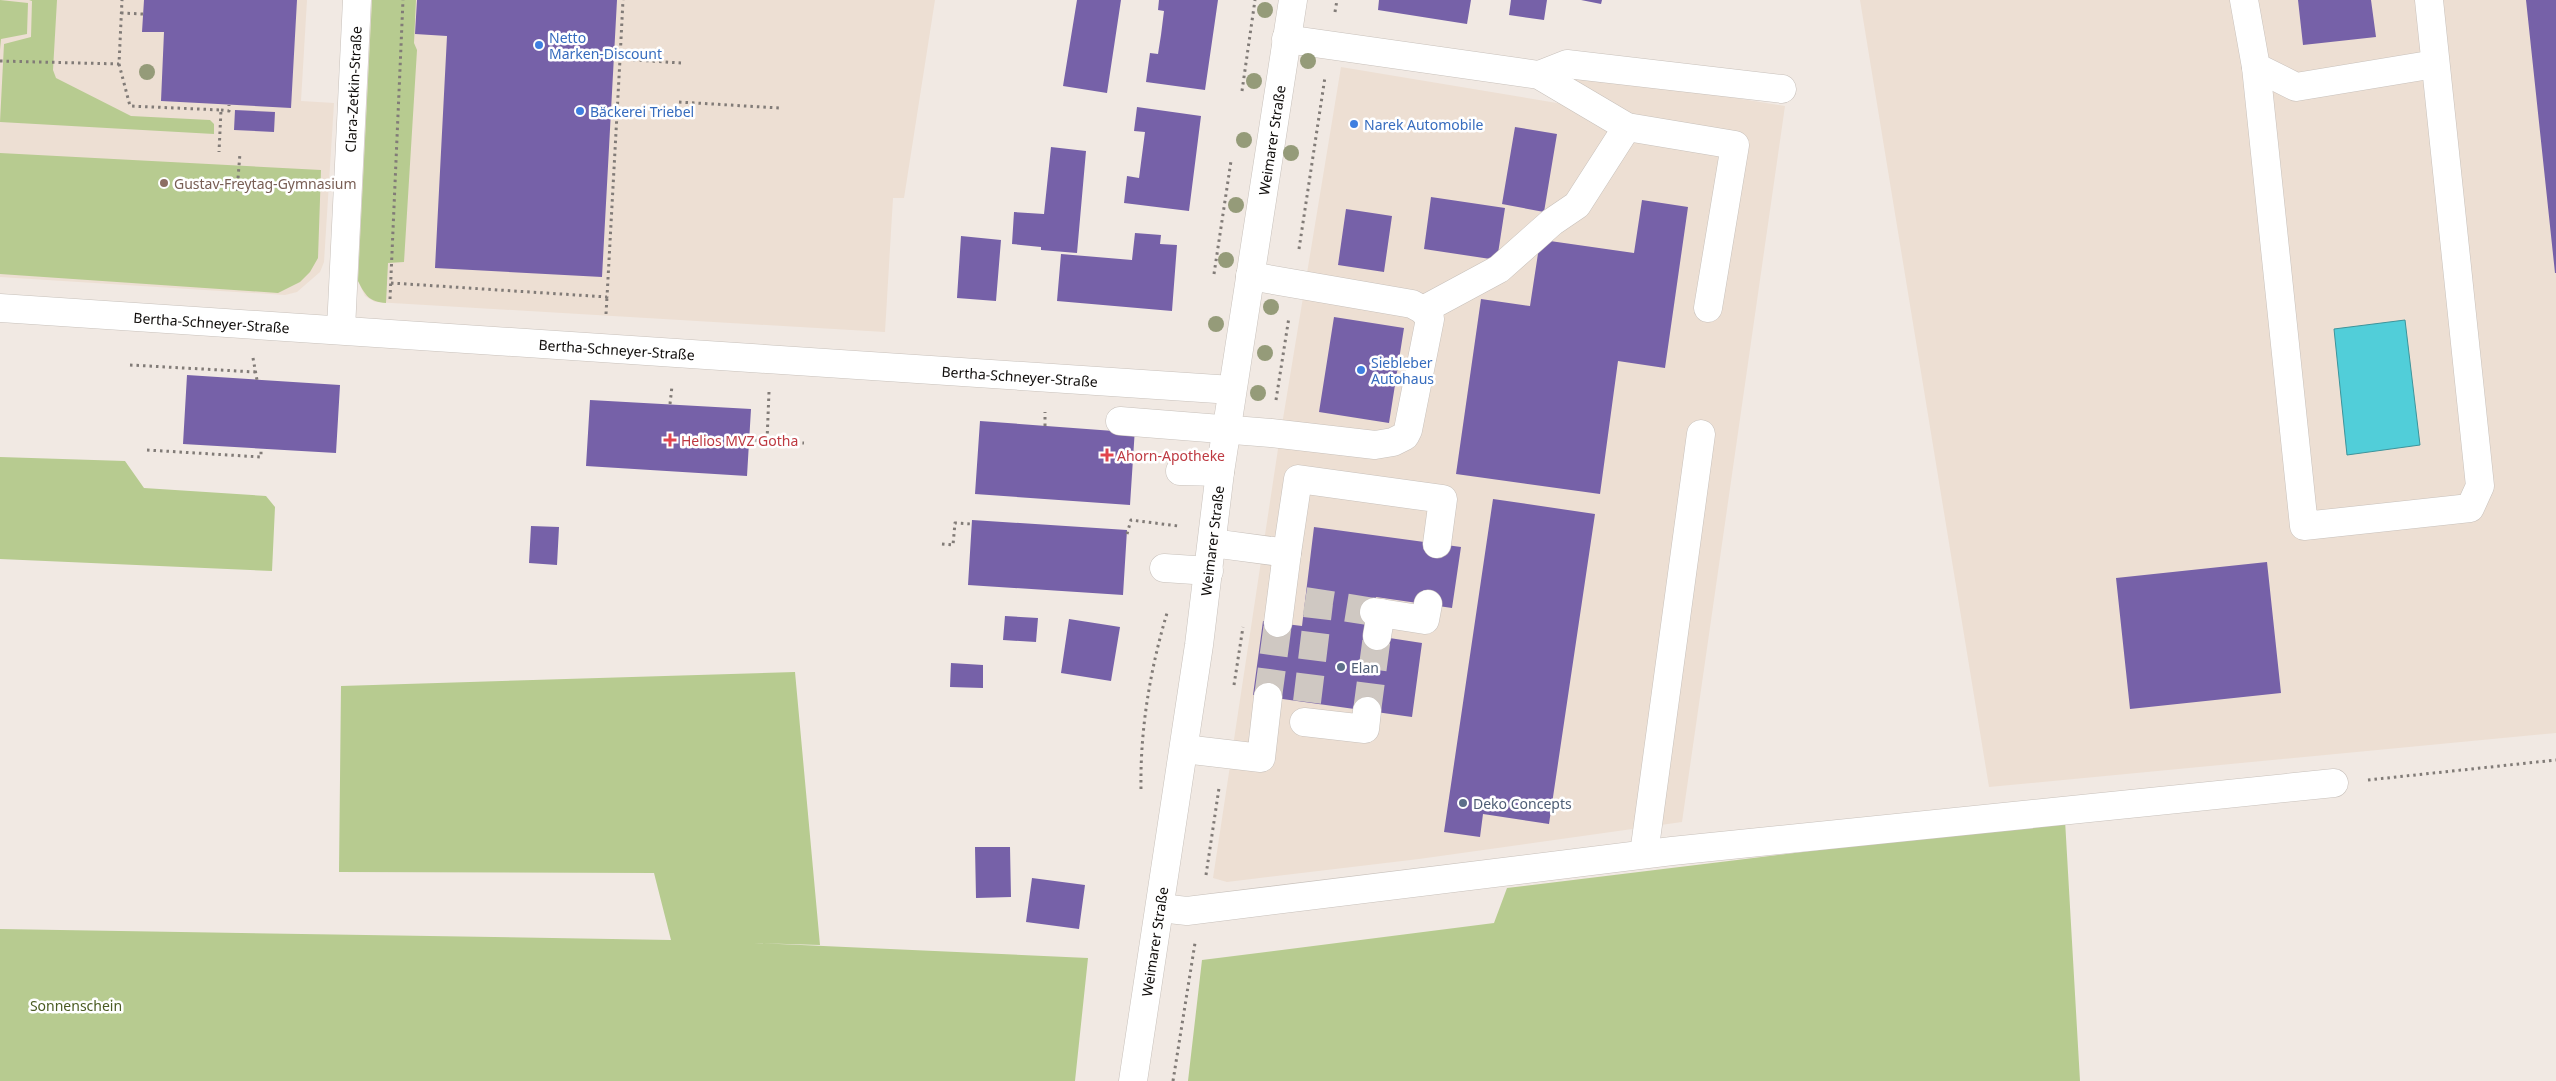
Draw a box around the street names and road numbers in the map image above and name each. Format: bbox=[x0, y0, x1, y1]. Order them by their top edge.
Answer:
street label: Clara-Zetkin-Straße bbox=[340, 26, 365, 153]
street label: Weimarer Straße bbox=[1253, 84, 1289, 196]
street label: Bertha-Schneyer-Straße bbox=[133, 307, 290, 337]
street label: Bertha-Schneyer-Straße bbox=[538, 334, 695, 364]
street label: Bertha-Schneyer-Straße bbox=[941, 361, 1099, 391]
street label: Weimarer Straße bbox=[1196, 484, 1228, 597]
street label: Weimarer Straße bbox=[1136, 885, 1172, 998]

